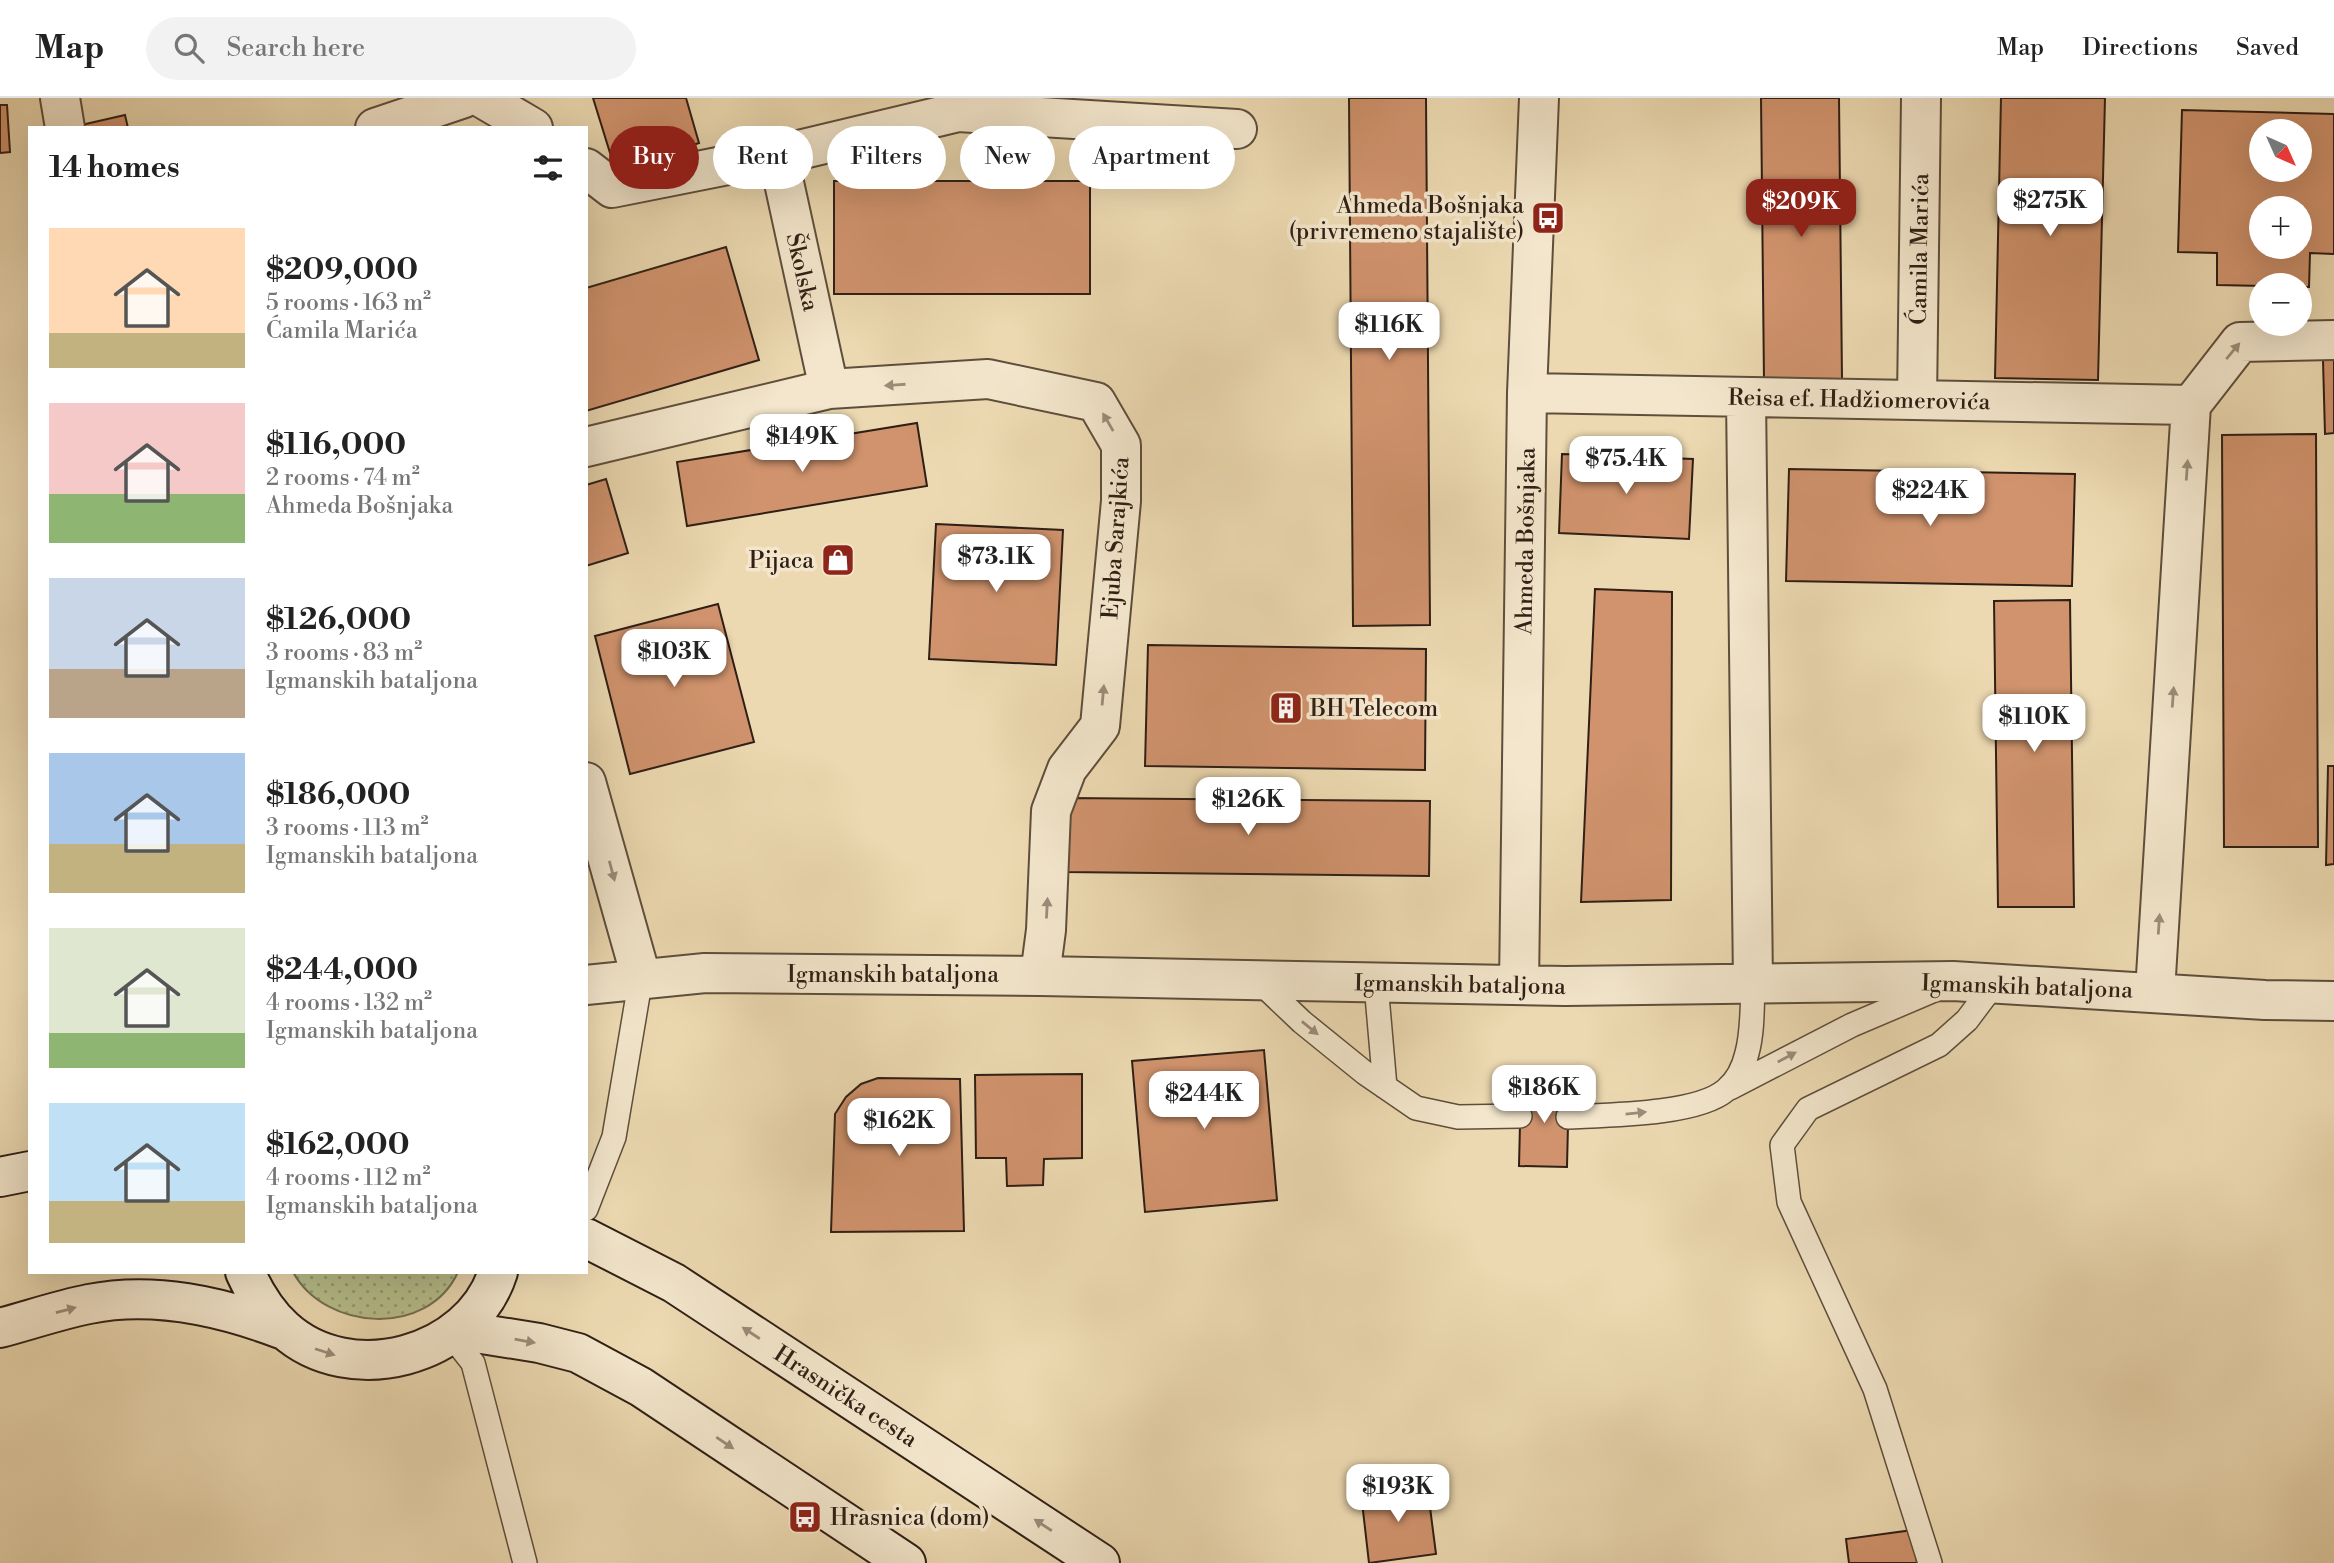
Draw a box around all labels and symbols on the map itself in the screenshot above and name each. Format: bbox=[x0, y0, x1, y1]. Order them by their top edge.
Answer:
north arrow bbox=[2249, 119, 2312, 182]
street label: Ćamila Marića bbox=[1902, 173, 1935, 325]
pin: $275K bbox=[2001, 178, 2099, 238]
pin: $209K bbox=[1752, 180, 1850, 239]
place label: Ahmeda Bošnjaka (privremeno stajalište) bbox=[1289, 192, 1524, 246]
bus stop icon: Ahmeda Bošnjaka (privremeno stajalište) bbox=[1529, 199, 1567, 237]
street label: Školska bbox=[779, 230, 828, 314]
pin: $116K bbox=[1340, 302, 1438, 362]
one-way arrow bbox=[2226, 343, 2241, 361]
one-way arrow bbox=[884, 380, 906, 391]
street label: Reisa ef. Hadžiomerovića bbox=[1728, 384, 1991, 416]
one-way arrow bbox=[1102, 413, 1114, 432]
pin: $149K bbox=[753, 414, 851, 474]
pin: $75.4K bbox=[1569, 436, 1683, 496]
street label: Ahmeda Bošnjaka bbox=[1510, 447, 1542, 636]
street label: Ejuba Sarajkića bbox=[1096, 456, 1136, 620]
one-way arrow bbox=[2182, 458, 2193, 480]
pin: $224K bbox=[1881, 468, 1979, 528]
pin: $73.1K bbox=[939, 534, 1053, 594]
shop icon: Pijaca bbox=[819, 541, 857, 579]
place label: Pijaca bbox=[749, 547, 814, 575]
pin: $103K bbox=[625, 630, 723, 689]
one-way arrow bbox=[1098, 683, 1109, 705]
one-way arrow bbox=[2168, 685, 2179, 707]
building icon: BH Telecom bbox=[1267, 689, 1305, 727]
pin: $110K bbox=[1985, 694, 2083, 754]
place label: BH Telecom bbox=[1309, 695, 1438, 723]
pin: $126K bbox=[1199, 778, 1297, 837]
one-way arrow bbox=[608, 861, 618, 882]
one-way arrow bbox=[1041, 896, 1052, 918]
one-way arrow bbox=[2154, 912, 2165, 934]
street label: Igmanskih bataljona bbox=[787, 961, 999, 989]
street label: Igmanskih bataljona bbox=[1354, 969, 1566, 1001]
street label: Igmanskih bataljona bbox=[1921, 969, 2134, 1005]
one-way arrow bbox=[1301, 1021, 1319, 1036]
one-way arrow bbox=[1778, 1051, 1797, 1063]
pin: $186K bbox=[1495, 1066, 1593, 1125]
pin: $244K bbox=[1155, 1072, 1253, 1131]
pin: $162K bbox=[850, 1098, 948, 1158]
one-way arrow bbox=[1625, 1107, 1647, 1118]
one-way arrow bbox=[56, 1305, 77, 1315]
one-way arrow bbox=[741, 1327, 760, 1340]
one-way arrow bbox=[514, 1336, 536, 1347]
street label: Hrasnička cesta bbox=[768, 1340, 923, 1454]
one-way arrow bbox=[315, 1347, 336, 1357]
one-way arrow bbox=[716, 1436, 734, 1450]
pin: $193K bbox=[1349, 1464, 1447, 1524]
bus stop icon: Hrasnica (dom) bbox=[786, 1498, 824, 1536]
place label: Hrasnica (dom) bbox=[830, 1504, 990, 1532]
one-way arrow bbox=[1033, 1519, 1052, 1532]

